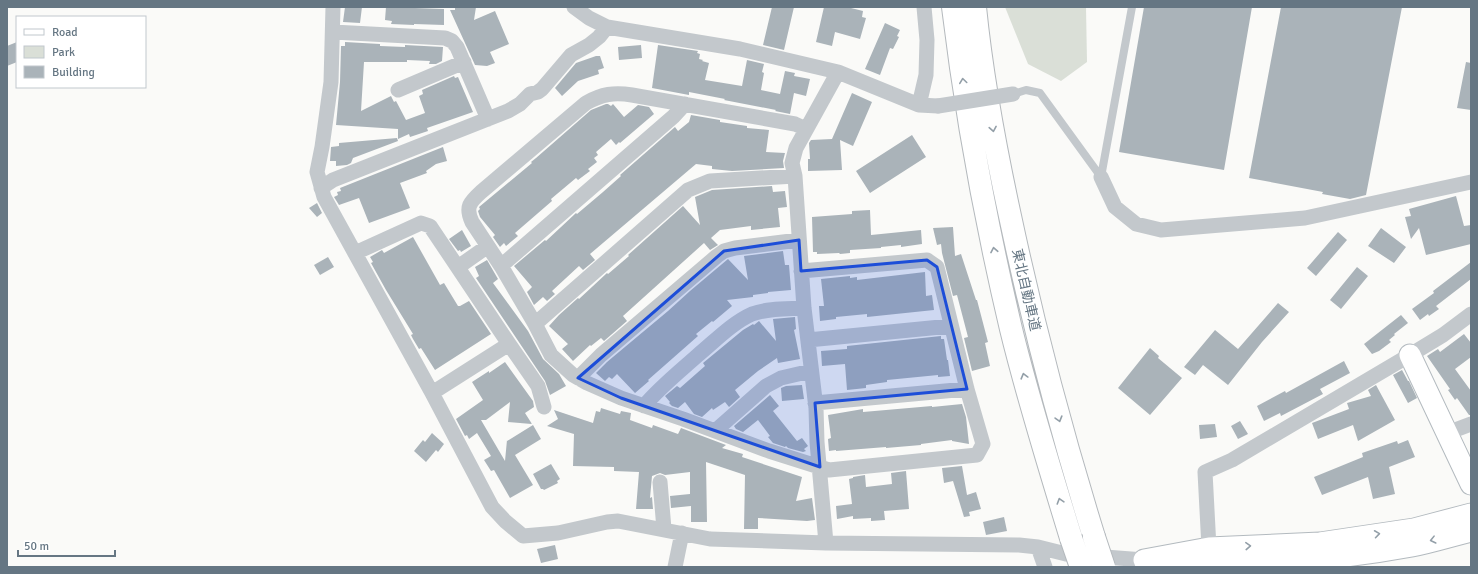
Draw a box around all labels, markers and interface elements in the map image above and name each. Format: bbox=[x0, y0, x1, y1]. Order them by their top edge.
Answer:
legend bbox=[16, 16, 146, 88]
text: Road bbox=[52, 25, 78, 40]
text: Park bbox=[52, 45, 75, 60]
text: Building bbox=[52, 65, 95, 80]
one-way arrow bbox=[959, 78, 968, 84]
one-way arrow bbox=[988, 125, 997, 132]
one-way arrow bbox=[990, 247, 998, 253]
street label: 東北自動車道 bbox=[1008, 247, 1044, 333]
one-way arrow bbox=[1020, 373, 1029, 380]
one-way arrow bbox=[1054, 415, 1063, 422]
one-way arrow bbox=[1056, 498, 1065, 505]
one-way arrow bbox=[1374, 530, 1380, 539]
scale bar bbox=[18, 532, 115, 558]
one-way arrow bbox=[1430, 536, 1436, 544]
text: 50 m bbox=[24, 539, 49, 554]
one-way arrow bbox=[1245, 542, 1251, 550]

